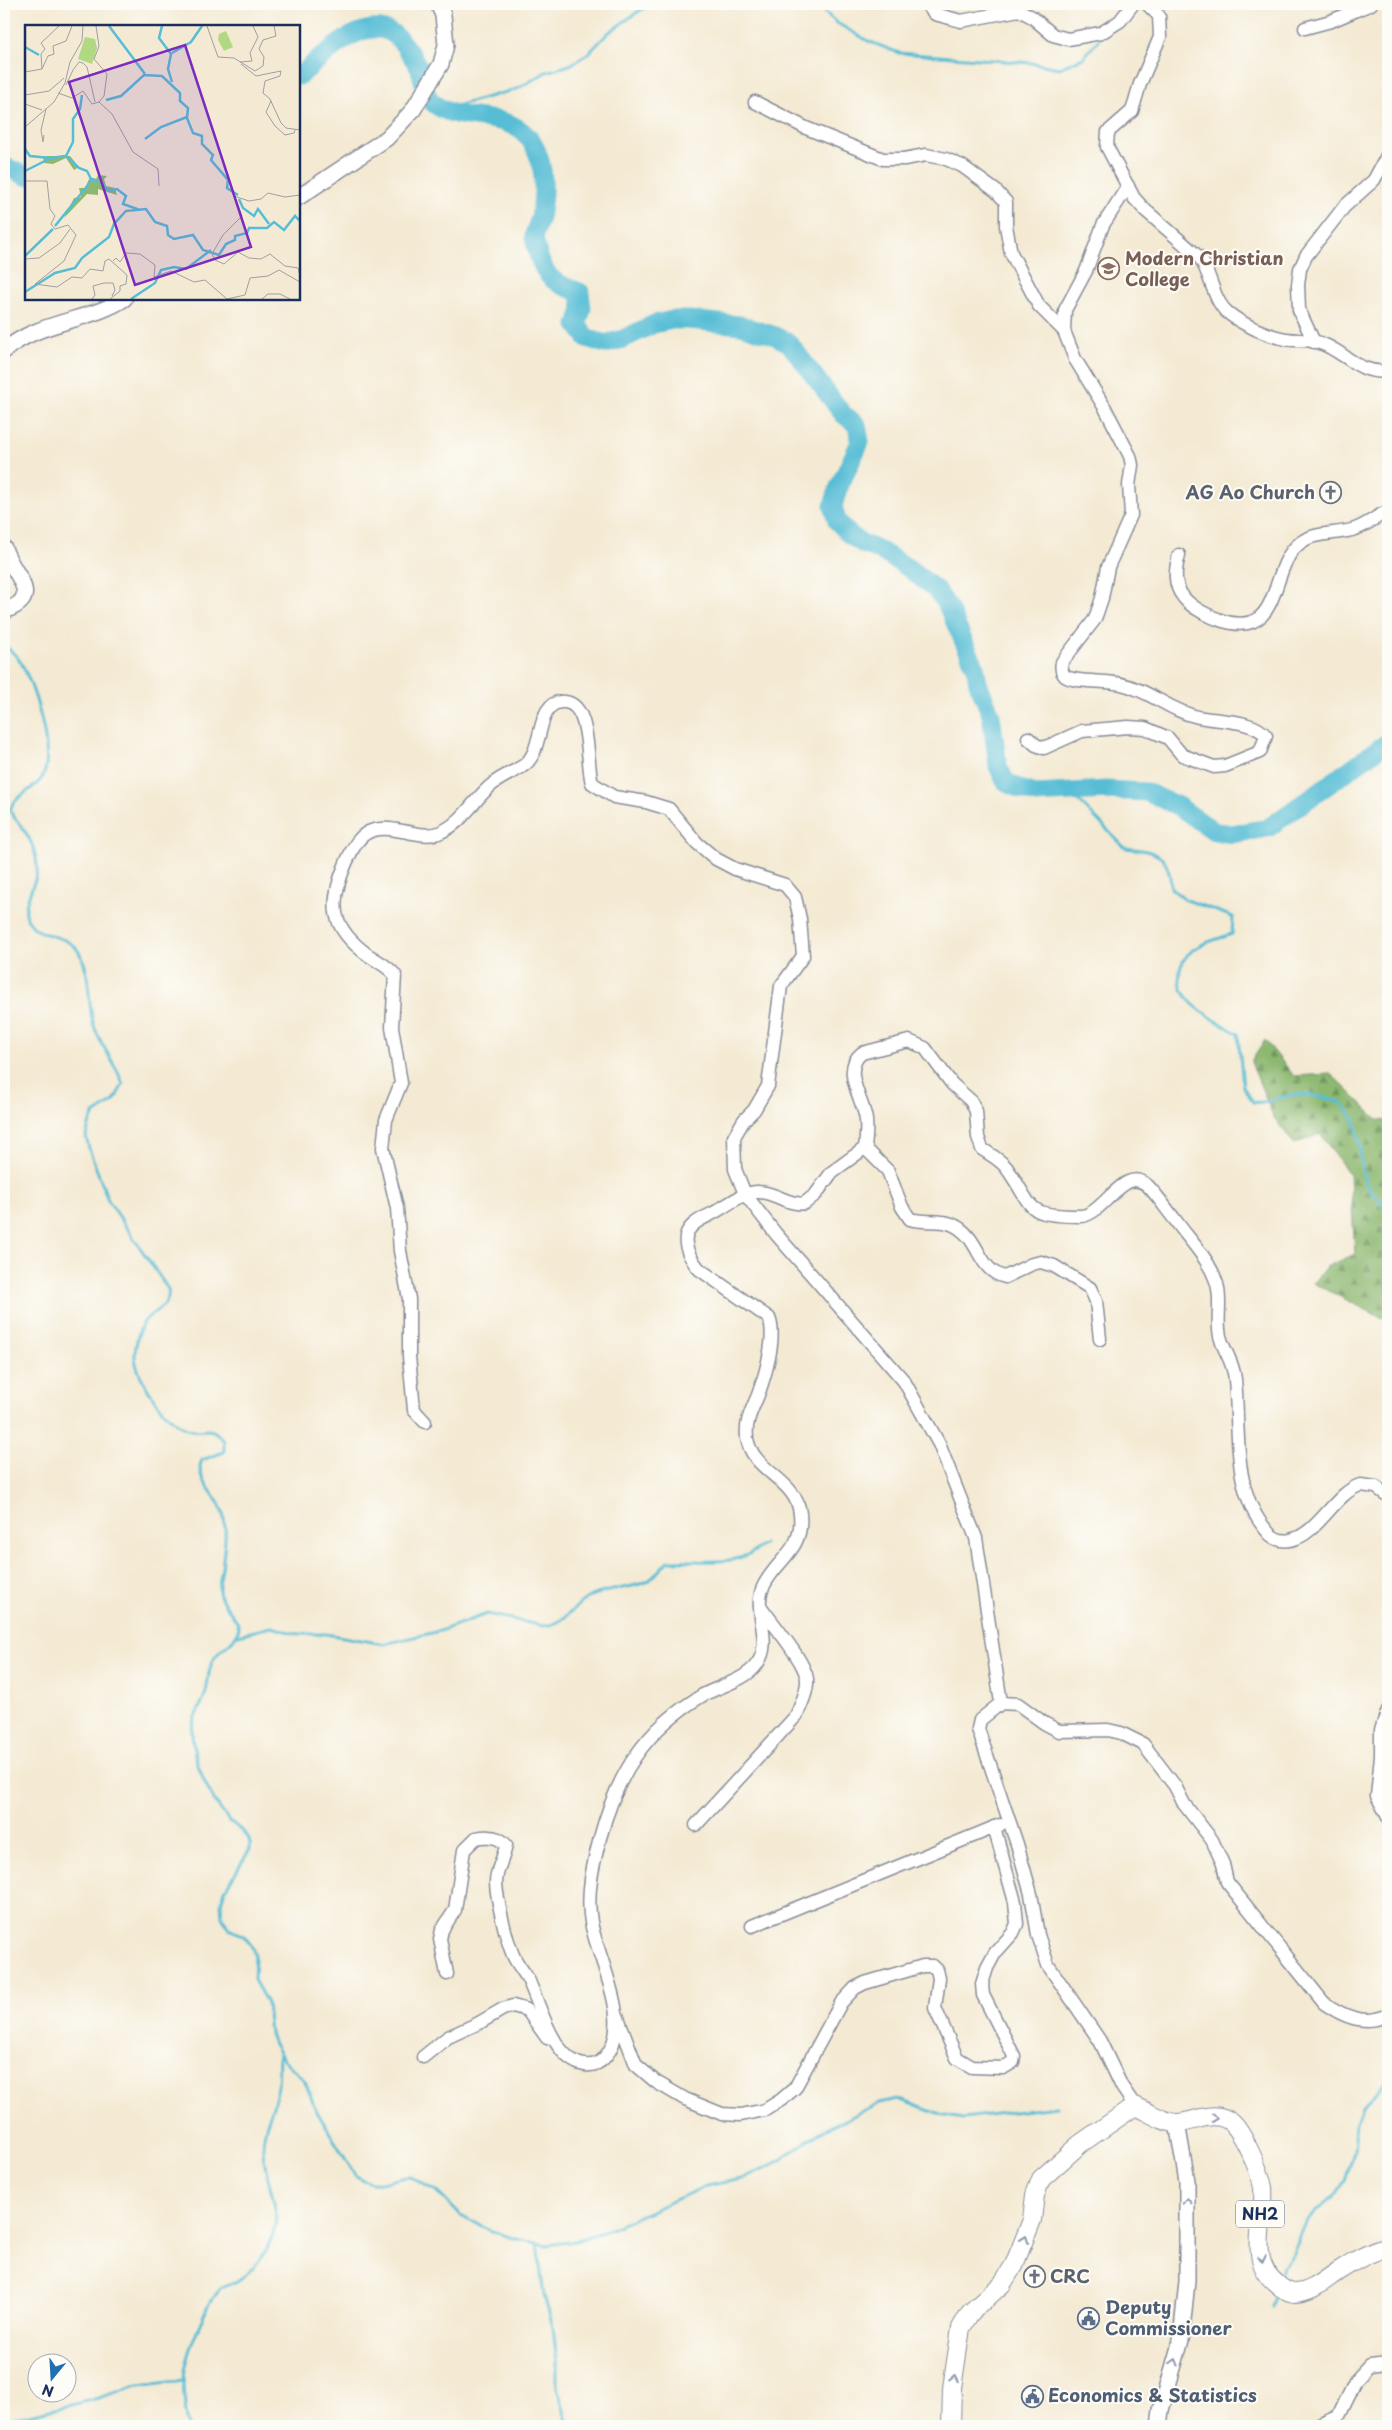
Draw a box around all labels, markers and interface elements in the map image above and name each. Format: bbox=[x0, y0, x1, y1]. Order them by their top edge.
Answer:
inset map bbox=[25, 25, 300, 300]
place label: Modern Christian College bbox=[1125, 244, 1284, 292]
school or university icon: Modern Christian College bbox=[1097, 257, 1121, 281]
place label: AG Ao Church bbox=[1185, 478, 1315, 505]
church icon: AG Ao Church bbox=[1319, 481, 1343, 505]
one-way arrow bbox=[1211, 2112, 1219, 2123]
one-way arrow bbox=[1182, 2197, 1192, 2204]
road number: NH2 bbox=[1236, 2200, 1284, 2228]
one-way arrow bbox=[1019, 2235, 1029, 2243]
one-way arrow bbox=[1256, 2255, 1267, 2263]
place label: CRC bbox=[1050, 2262, 1090, 2289]
church icon: CRC bbox=[1022, 2265, 1046, 2289]
place label: Deputy Commissioner bbox=[1105, 2293, 1232, 2341]
public building icon: Deputy Commissioner bbox=[1077, 2306, 1101, 2330]
north arrow bbox=[28, 2352, 78, 2402]
one-way arrow bbox=[1170, 2359, 1180, 2367]
one-way arrow bbox=[949, 2373, 959, 2382]
text: N bbox=[39, 2379, 56, 2403]
place label: Economics & Statistics bbox=[1048, 2381, 1257, 2408]
public building icon: Economics & Statistics bbox=[1020, 2384, 1044, 2408]

